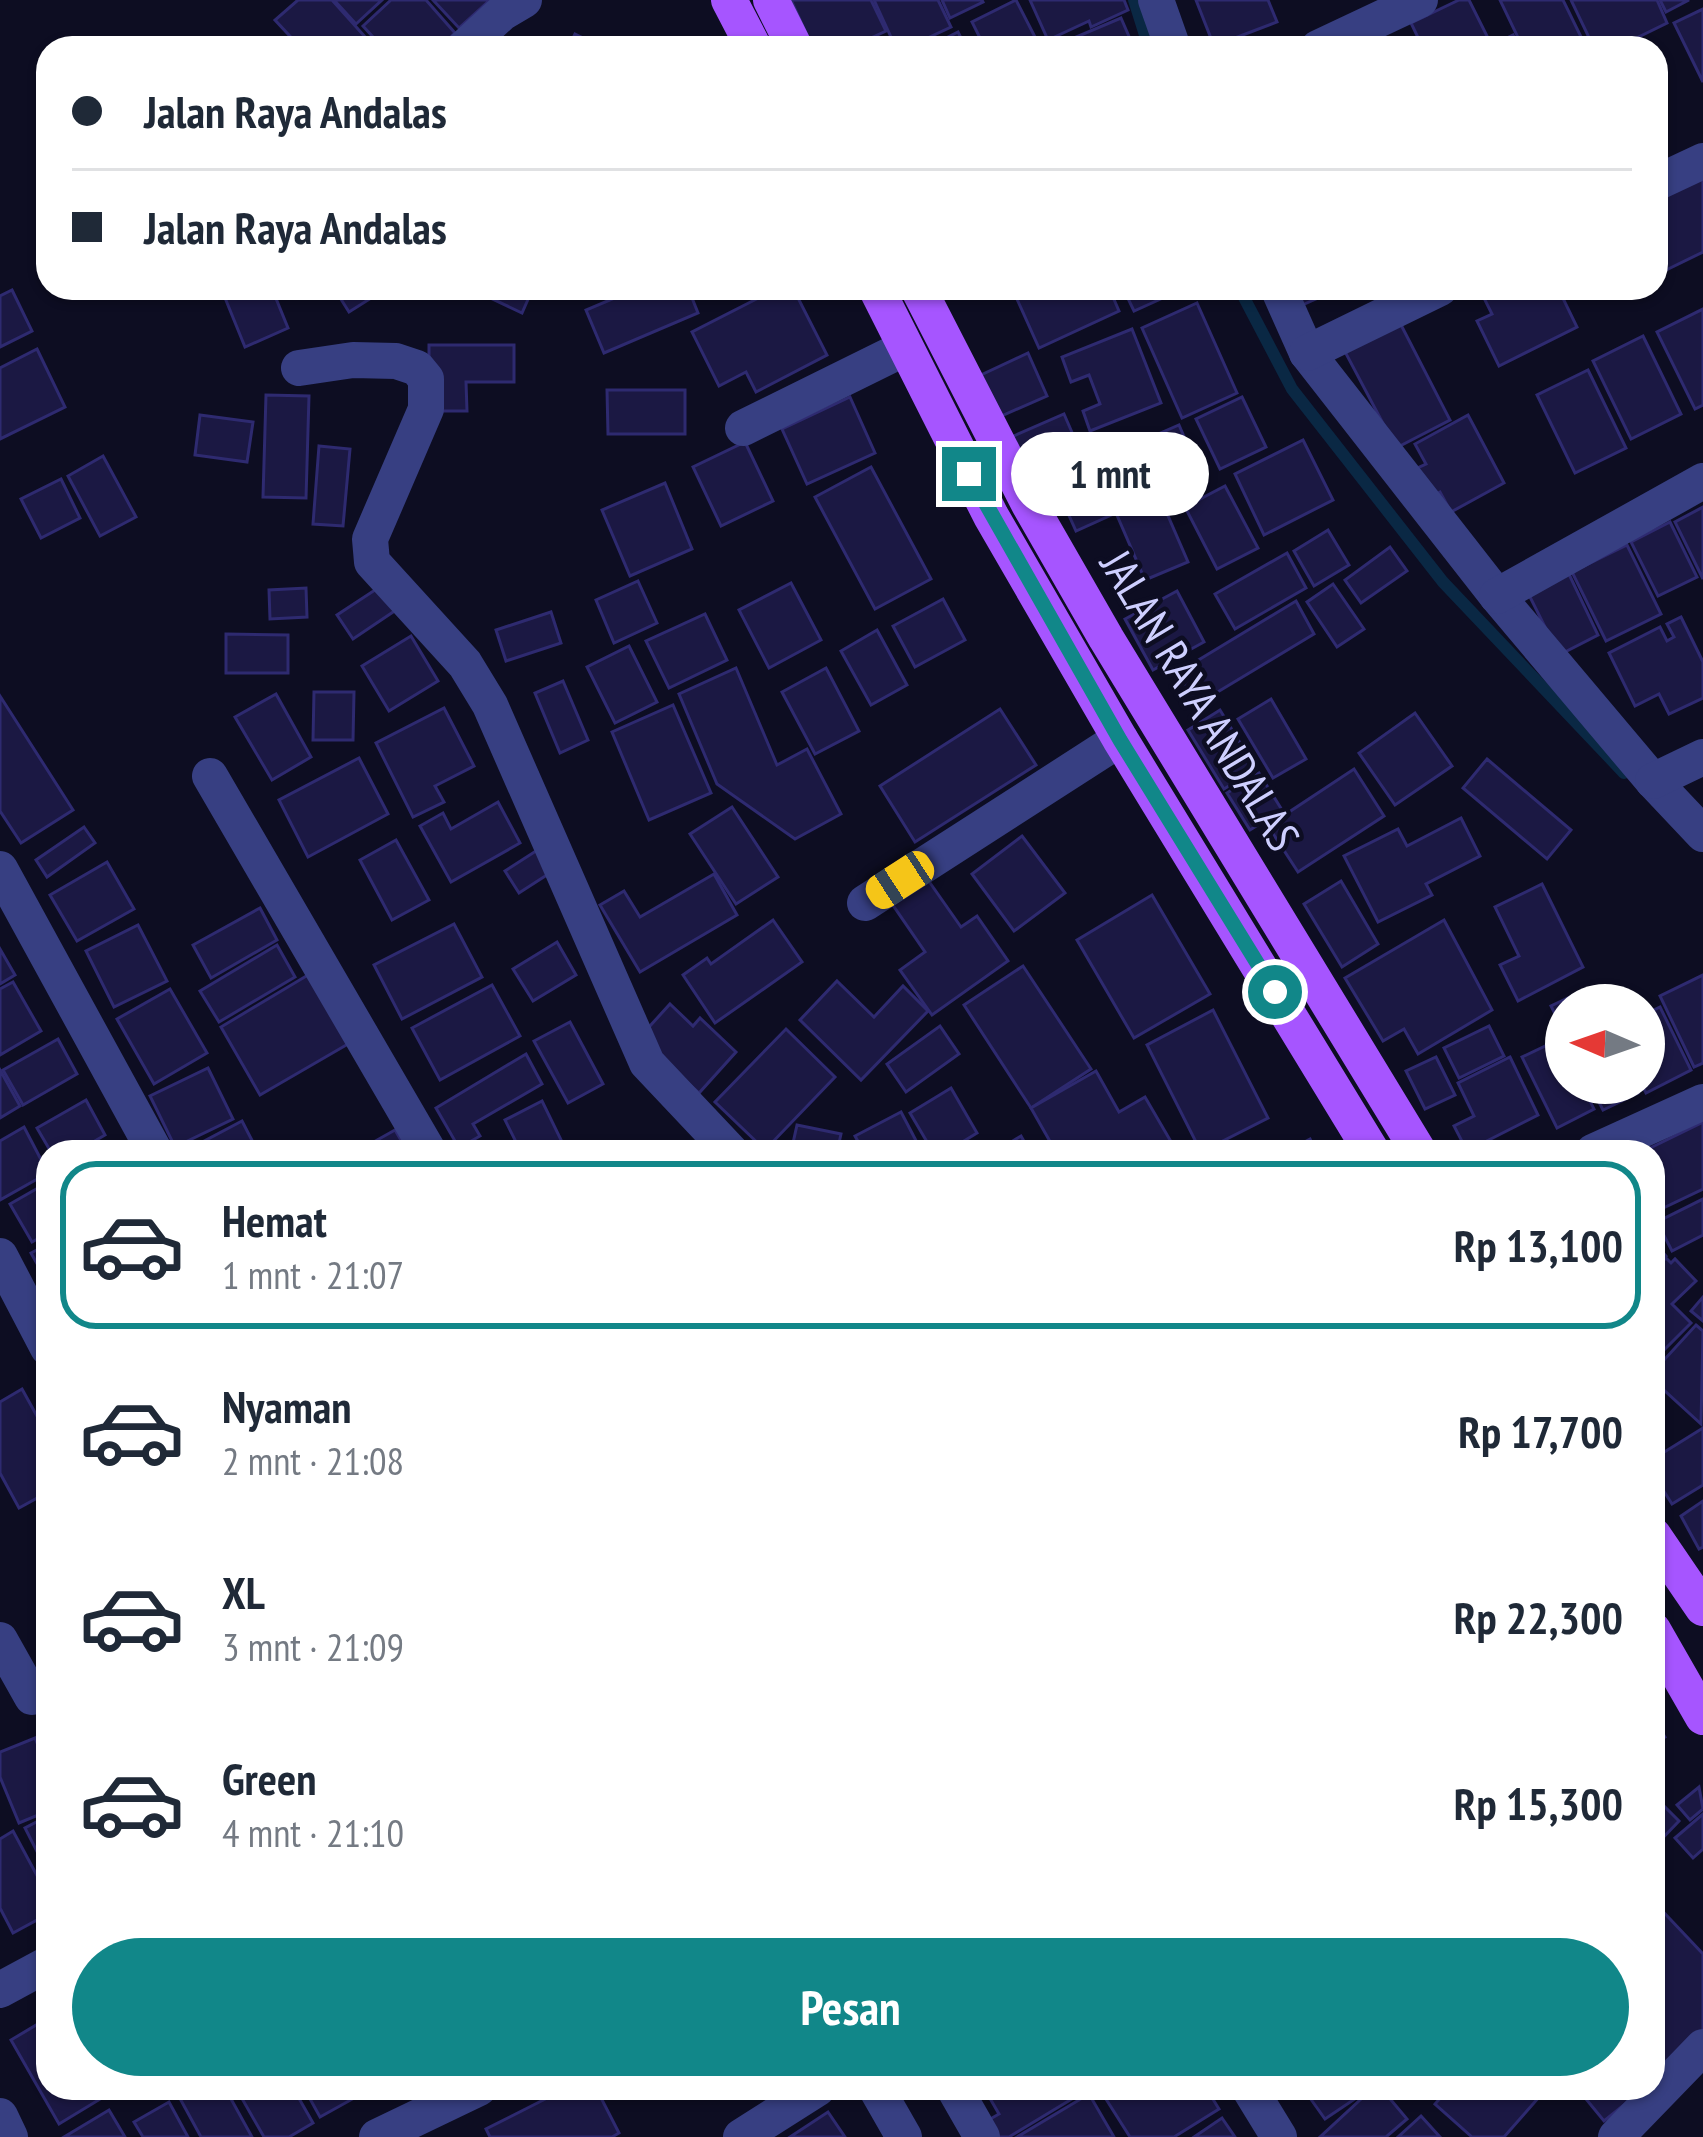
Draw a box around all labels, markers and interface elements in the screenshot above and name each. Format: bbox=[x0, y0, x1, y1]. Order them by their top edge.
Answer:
text: Jalan Raya Andalas bbox=[144, 82, 447, 140]
text: Jalan Raya Andalas bbox=[144, 198, 447, 256]
callout: 1 mnt bbox=[1011, 432, 1209, 516]
route end bbox=[942, 447, 996, 501]
text: 1 mnt bbox=[1069, 448, 1151, 499]
street label: JALAN RAYA ANDALAS bbox=[1087, 538, 1313, 861]
car bbox=[860, 845, 940, 915]
route start bbox=[1248, 965, 1302, 1019]
north arrow bbox=[1545, 984, 1665, 1104]
map controls bbox=[1545, 984, 1665, 1104]
icon: car bbox=[78, 1191, 186, 1299]
text: Hemat bbox=[222, 1191, 327, 1249]
text: Rp 13,100 bbox=[1454, 1216, 1623, 1274]
text: 1 mnt · 21:07 bbox=[222, 1249, 404, 1300]
icon: car bbox=[78, 1377, 186, 1485]
text: Nyaman bbox=[222, 1377, 352, 1435]
text: Rp 17,700 bbox=[1458, 1402, 1623, 1460]
text: 2 mnt · 21:08 bbox=[222, 1435, 404, 1486]
icon: car bbox=[78, 1563, 186, 1671]
text: XL bbox=[222, 1563, 265, 1621]
text: Rp 22,300 bbox=[1454, 1588, 1623, 1646]
text: 3 mnt · 21:09 bbox=[222, 1621, 404, 1672]
icon: car bbox=[78, 1749, 186, 1857]
text: Green bbox=[222, 1749, 317, 1807]
text: Rp 15,300 bbox=[1454, 1774, 1623, 1832]
text: 4 mnt · 21:10 bbox=[222, 1807, 404, 1858]
button: Pesan bbox=[72, 1938, 1629, 2076]

